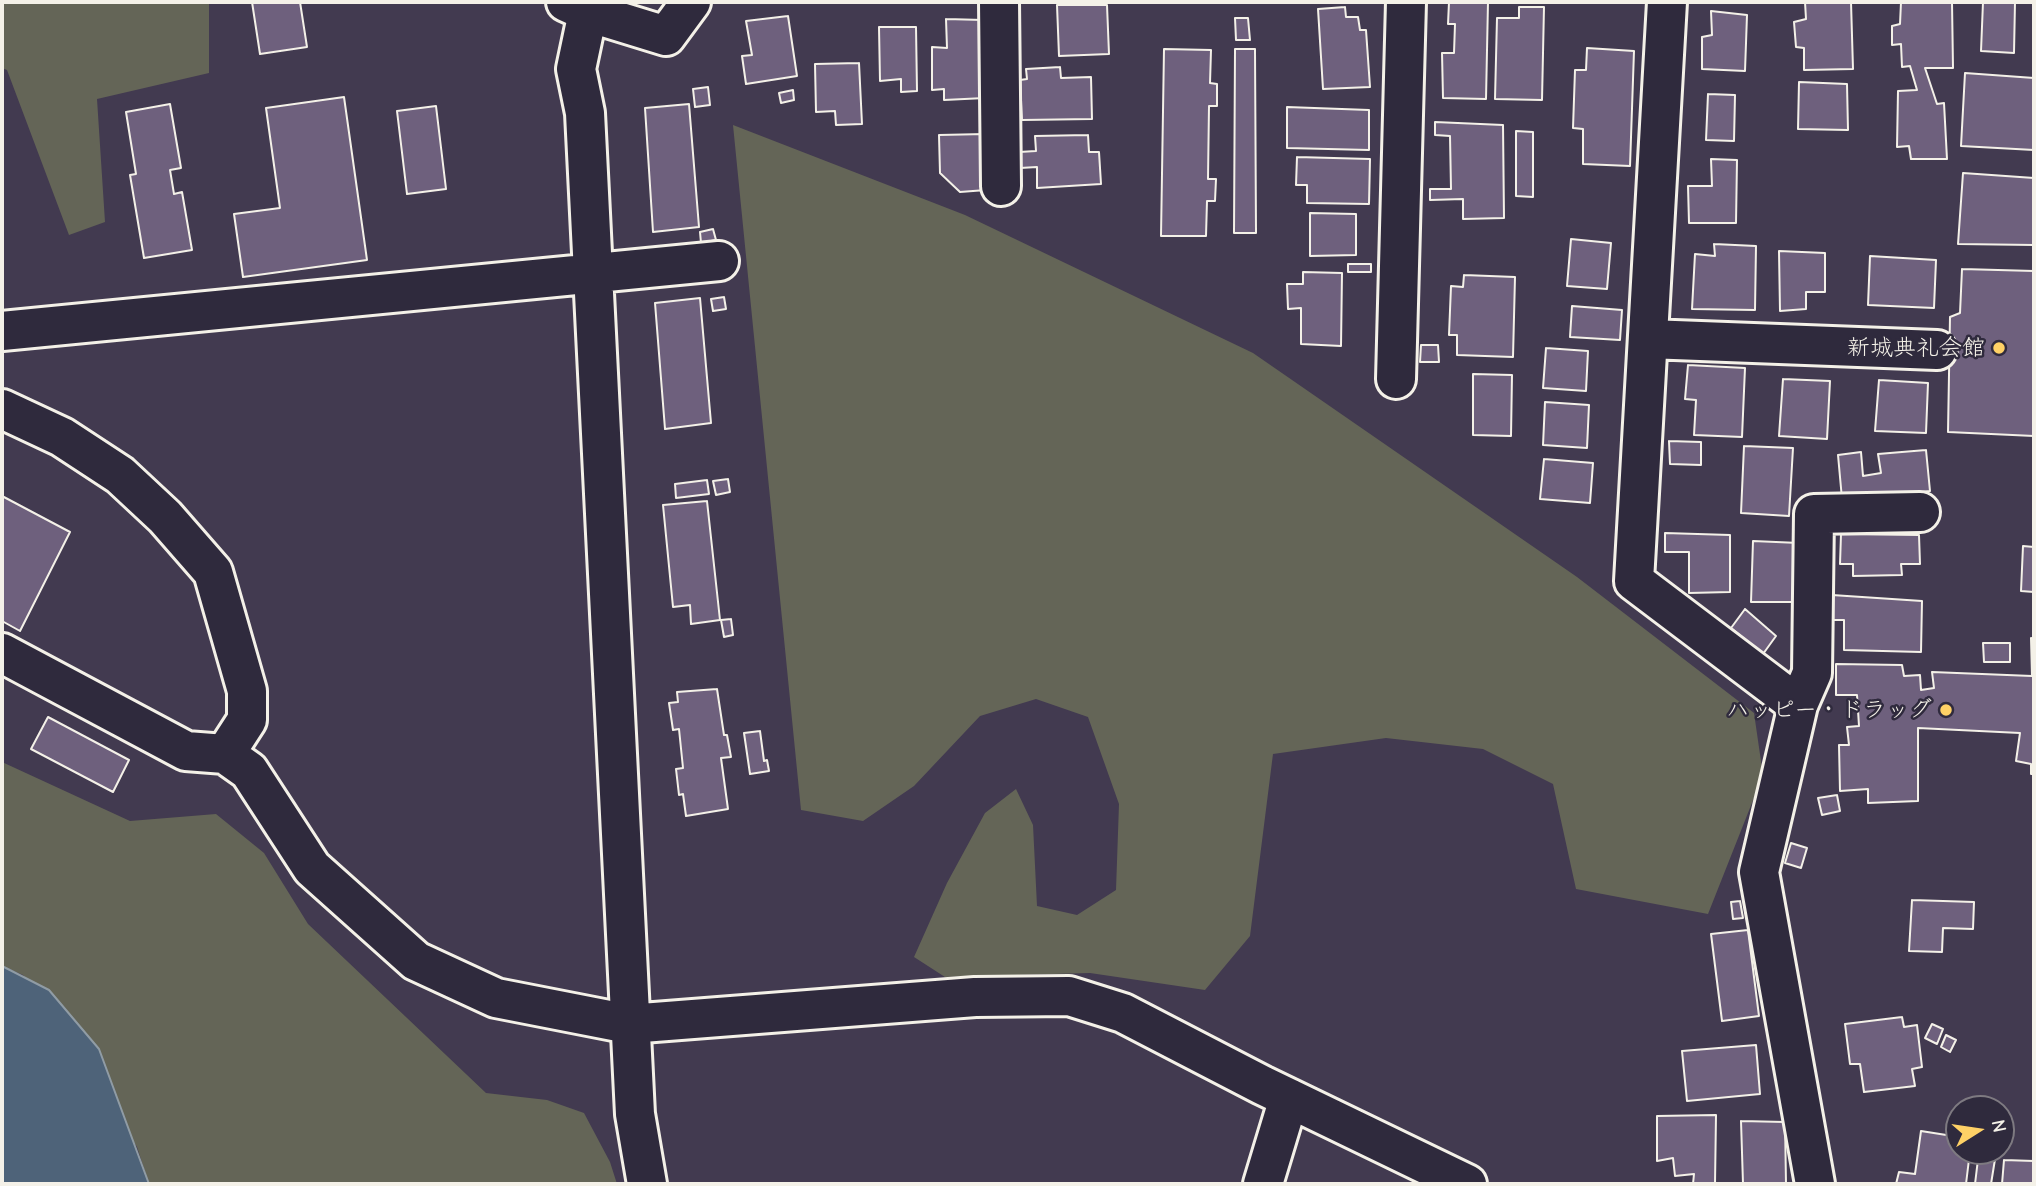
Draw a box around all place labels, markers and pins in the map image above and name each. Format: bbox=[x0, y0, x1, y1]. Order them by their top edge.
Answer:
place label: 新城典礼会館 bbox=[1847, 334, 1985, 362]
marker: 新城典礼会館 bbox=[1991, 340, 2007, 356]
place label: ハッピー・ドラッグ bbox=[1726, 696, 1932, 724]
marker: ハッピー・ドラッグ bbox=[1938, 702, 1954, 718]

